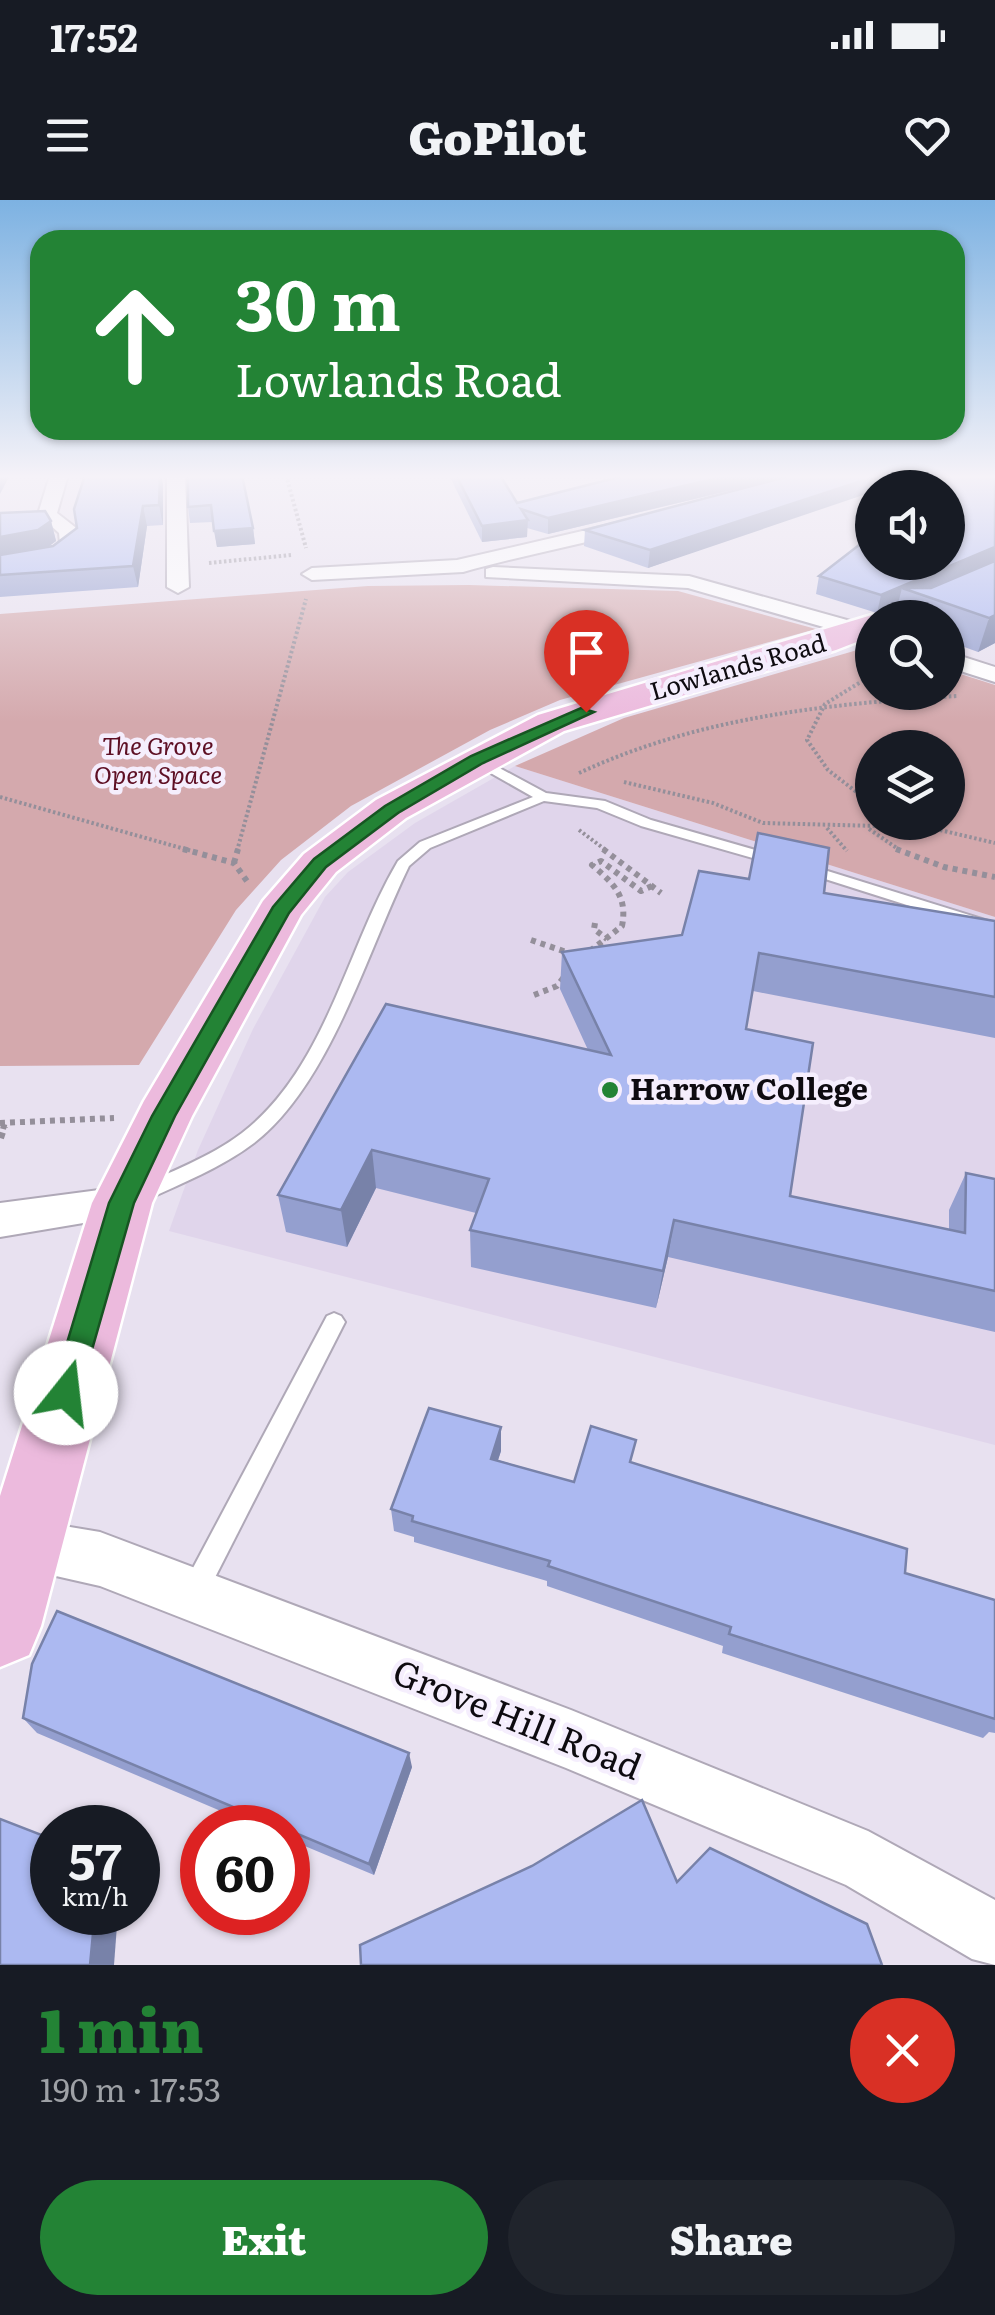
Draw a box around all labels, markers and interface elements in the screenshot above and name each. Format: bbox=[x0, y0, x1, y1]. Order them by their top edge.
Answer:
text: 17:52 bbox=[50, 7, 138, 64]
text: GoPilot bbox=[408, 102, 587, 169]
icon: menu bbox=[40, 108, 95, 163]
icon: heart bbox=[900, 108, 955, 163]
text: 30 m bbox=[235, 249, 401, 353]
icon: ahead bbox=[70, 270, 200, 400]
text: Lowlands Road bbox=[235, 344, 562, 411]
map controls bbox=[855, 470, 965, 840]
button: sound bbox=[855, 470, 965, 580]
button: search bbox=[855, 600, 965, 710]
pin bbox=[544, 610, 629, 713]
street label: Lowlands Road bbox=[645, 623, 830, 708]
icon: arrive bbox=[559, 625, 614, 680]
park label: The Grove Open Space bbox=[94, 726, 222, 792]
button: layers bbox=[855, 730, 965, 840]
place label: Harrow College bbox=[630, 1065, 868, 1109]
marker: Harrow College bbox=[599, 1079, 621, 1101]
position arrow bbox=[14, 1341, 118, 1445]
street label: Grove Hill Road bbox=[386, 1644, 650, 1791]
speed limit sign: 60 bbox=[180, 1805, 310, 1935]
text: 57 bbox=[68, 1821, 122, 1895]
text: km/h bbox=[62, 1877, 128, 1914]
text: 1 min bbox=[40, 1982, 204, 2071]
button: close bbox=[850, 1998, 955, 2103]
text: 190 m · 17:53 bbox=[40, 2064, 221, 2112]
button: Exit bbox=[40, 2180, 488, 2295]
button: Share bbox=[508, 2180, 955, 2295]

